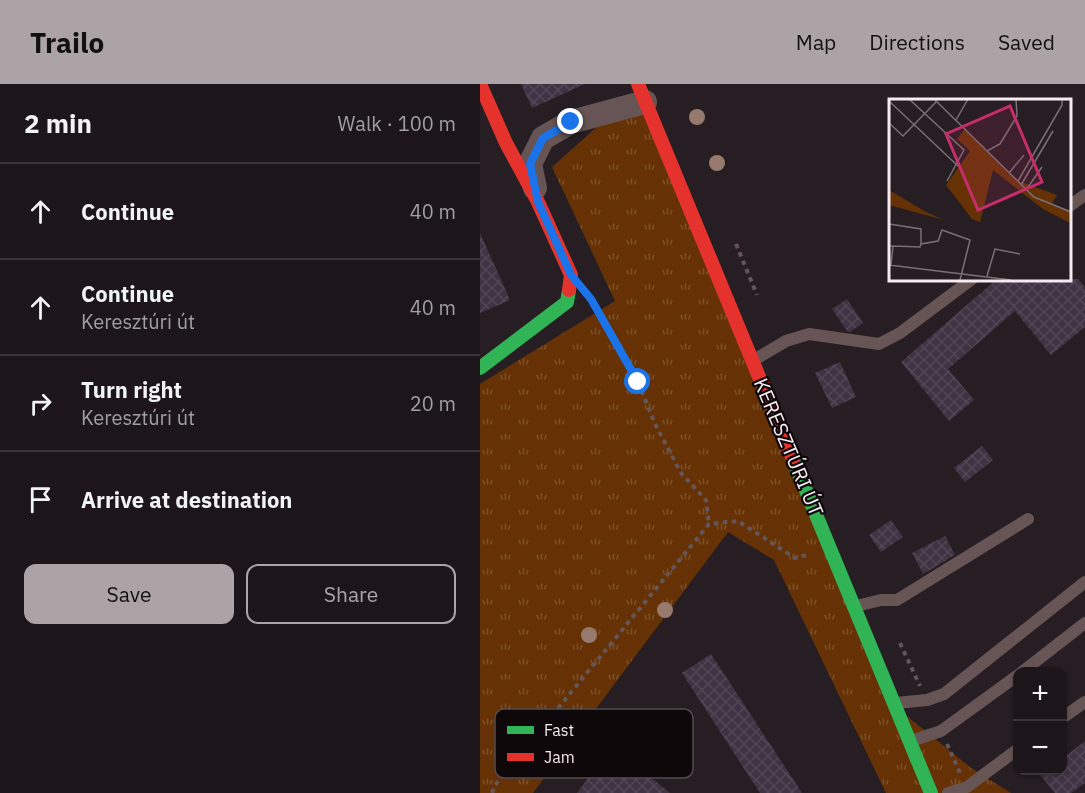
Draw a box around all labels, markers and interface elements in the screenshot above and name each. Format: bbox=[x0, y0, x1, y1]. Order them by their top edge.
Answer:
text: Trailo bbox=[30, 24, 104, 61]
text: Map bbox=[796, 28, 836, 56]
text: Directions bbox=[869, 28, 965, 56]
text: Saved bbox=[998, 28, 1055, 56]
inset map bbox=[889, 99, 1070, 280]
text: 2 min bbox=[24, 106, 92, 140]
route end bbox=[557, 108, 583, 134]
text: Walk · 100 m bbox=[338, 110, 456, 137]
icon: ahead bbox=[24, 195, 57, 228]
text: Continue bbox=[81, 197, 174, 226]
text: 40 m bbox=[410, 198, 456, 225]
text: Continue bbox=[81, 279, 174, 308]
icon: ahead bbox=[24, 291, 57, 324]
text: 40 m bbox=[410, 294, 456, 321]
text: Keresztúri út bbox=[81, 308, 195, 335]
route start bbox=[624, 368, 650, 394]
street label: KERESZTÚRI ÚT bbox=[748, 374, 830, 520]
text: Turn right bbox=[81, 375, 182, 404]
icon: right bbox=[24, 387, 57, 420]
text: 20 m bbox=[410, 390, 456, 417]
text: Keresztúri út bbox=[81, 404, 195, 431]
icon: arrive bbox=[24, 483, 57, 516]
text: Arrive at destination bbox=[81, 485, 292, 514]
button: Save bbox=[24, 564, 234, 624]
button: Share bbox=[246, 564, 456, 624]
map controls bbox=[1013, 667, 1067, 775]
button: + bbox=[1013, 667, 1067, 721]
legend bbox=[495, 709, 693, 778]
text: Fast bbox=[544, 720, 574, 740]
button: − bbox=[1013, 721, 1067, 775]
text: Jam bbox=[544, 747, 575, 767]

